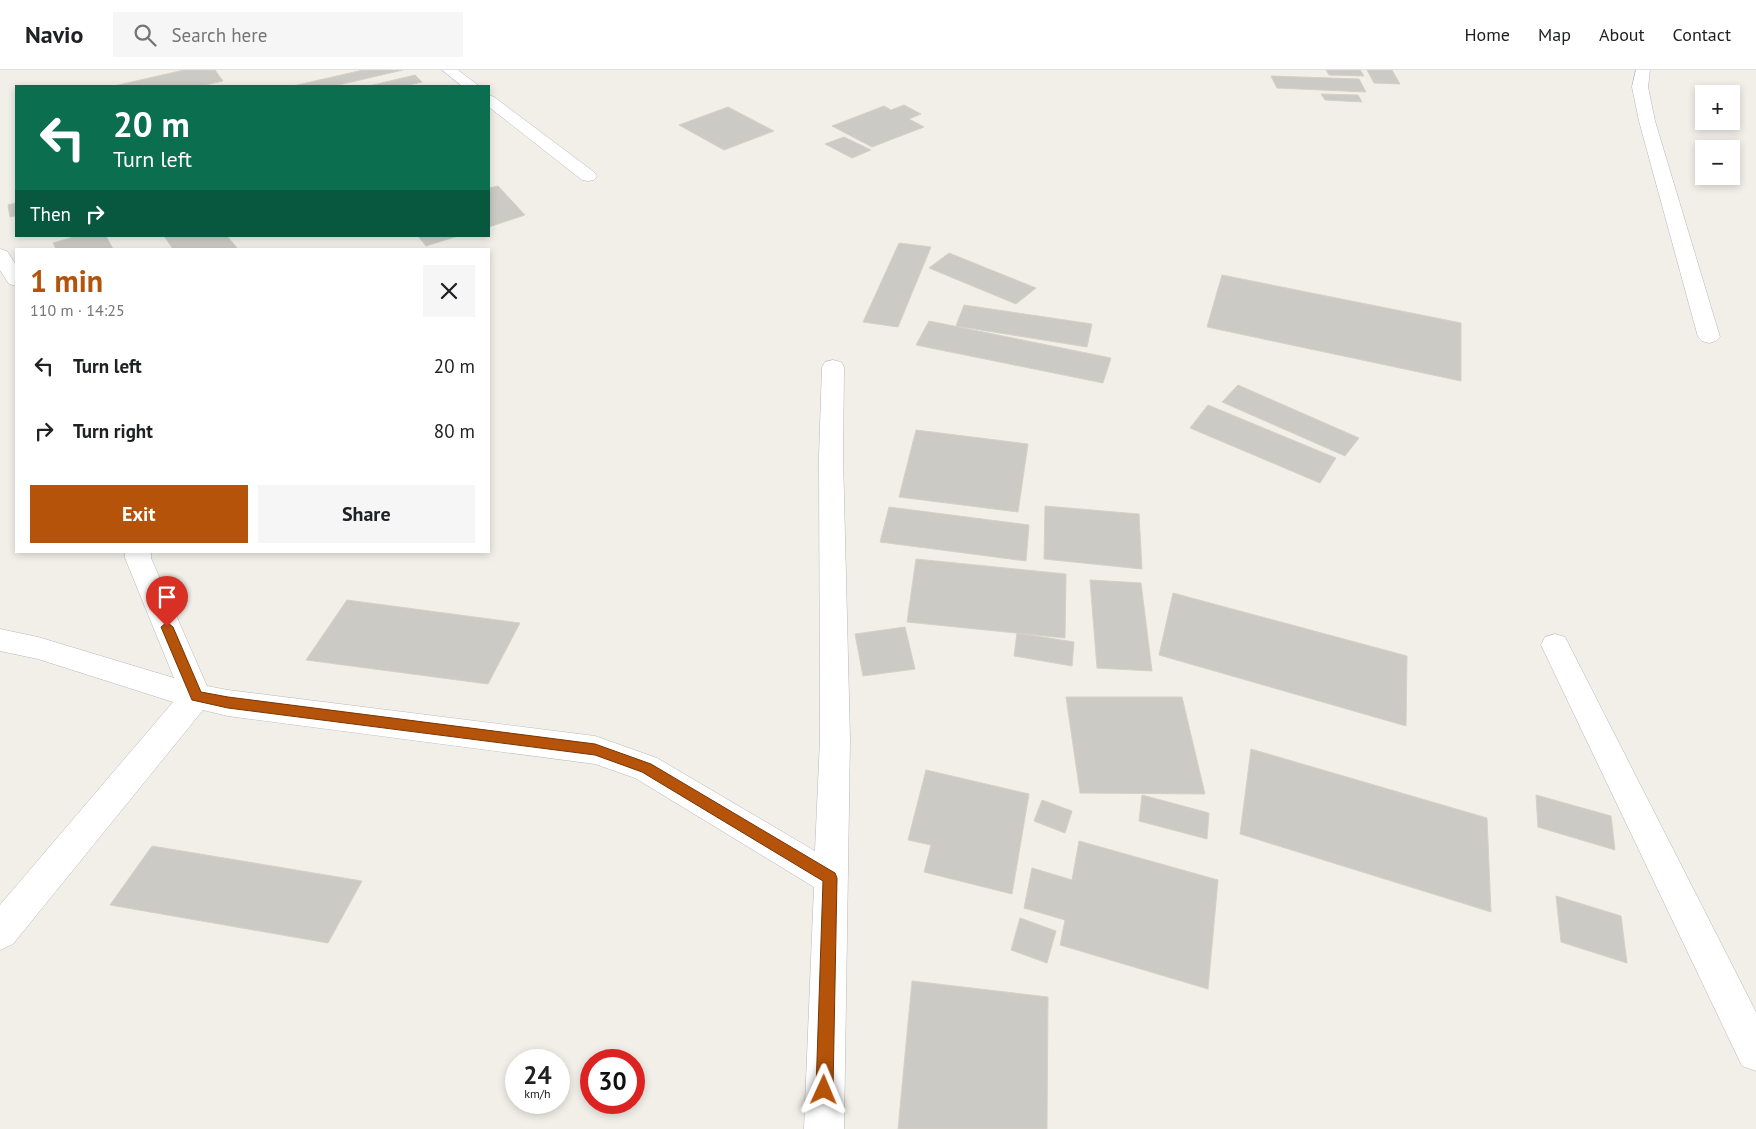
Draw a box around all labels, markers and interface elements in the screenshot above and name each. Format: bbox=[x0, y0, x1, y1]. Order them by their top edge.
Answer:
search box bbox=[113, 12, 463, 57]
text: Navio bbox=[25, 19, 83, 50]
icon: search bbox=[131, 21, 159, 49]
text: Search here bbox=[171, 23, 267, 47]
text: Home bbox=[1464, 23, 1510, 46]
text: Map bbox=[1538, 23, 1571, 46]
text: About bbox=[1599, 23, 1645, 46]
text: Contact bbox=[1673, 23, 1731, 46]
map controls bbox=[1695, 85, 1740, 185]
button: + bbox=[1695, 85, 1740, 130]
text: 20 m bbox=[113, 101, 190, 147]
icon: left bbox=[30, 105, 95, 170]
button: − bbox=[1695, 140, 1740, 185]
text: Turn left bbox=[113, 145, 192, 173]
icon: right bbox=[81, 200, 109, 228]
text: Then bbox=[30, 202, 71, 226]
text: 1 min bbox=[30, 261, 103, 300]
button: close bbox=[423, 265, 475, 317]
text: 110 m · 14:25 bbox=[30, 300, 125, 320]
icon: left bbox=[30, 352, 58, 380]
text: Turn left bbox=[73, 354, 142, 378]
text: 20 m bbox=[434, 354, 475, 378]
icon: right bbox=[30, 417, 58, 445]
text: Turn right bbox=[73, 419, 153, 443]
text: 80 m bbox=[434, 419, 475, 443]
button: Exit bbox=[30, 485, 248, 543]
button: Share bbox=[258, 485, 475, 543]
pin bbox=[146, 576, 188, 627]
icon: arrive bbox=[153, 583, 181, 611]
speed limit sign: 30 bbox=[580, 1049, 645, 1114]
text: 24 bbox=[523, 1059, 552, 1091]
position arrow bbox=[797, 1063, 849, 1115]
text: km/h bbox=[524, 1086, 551, 1101]

